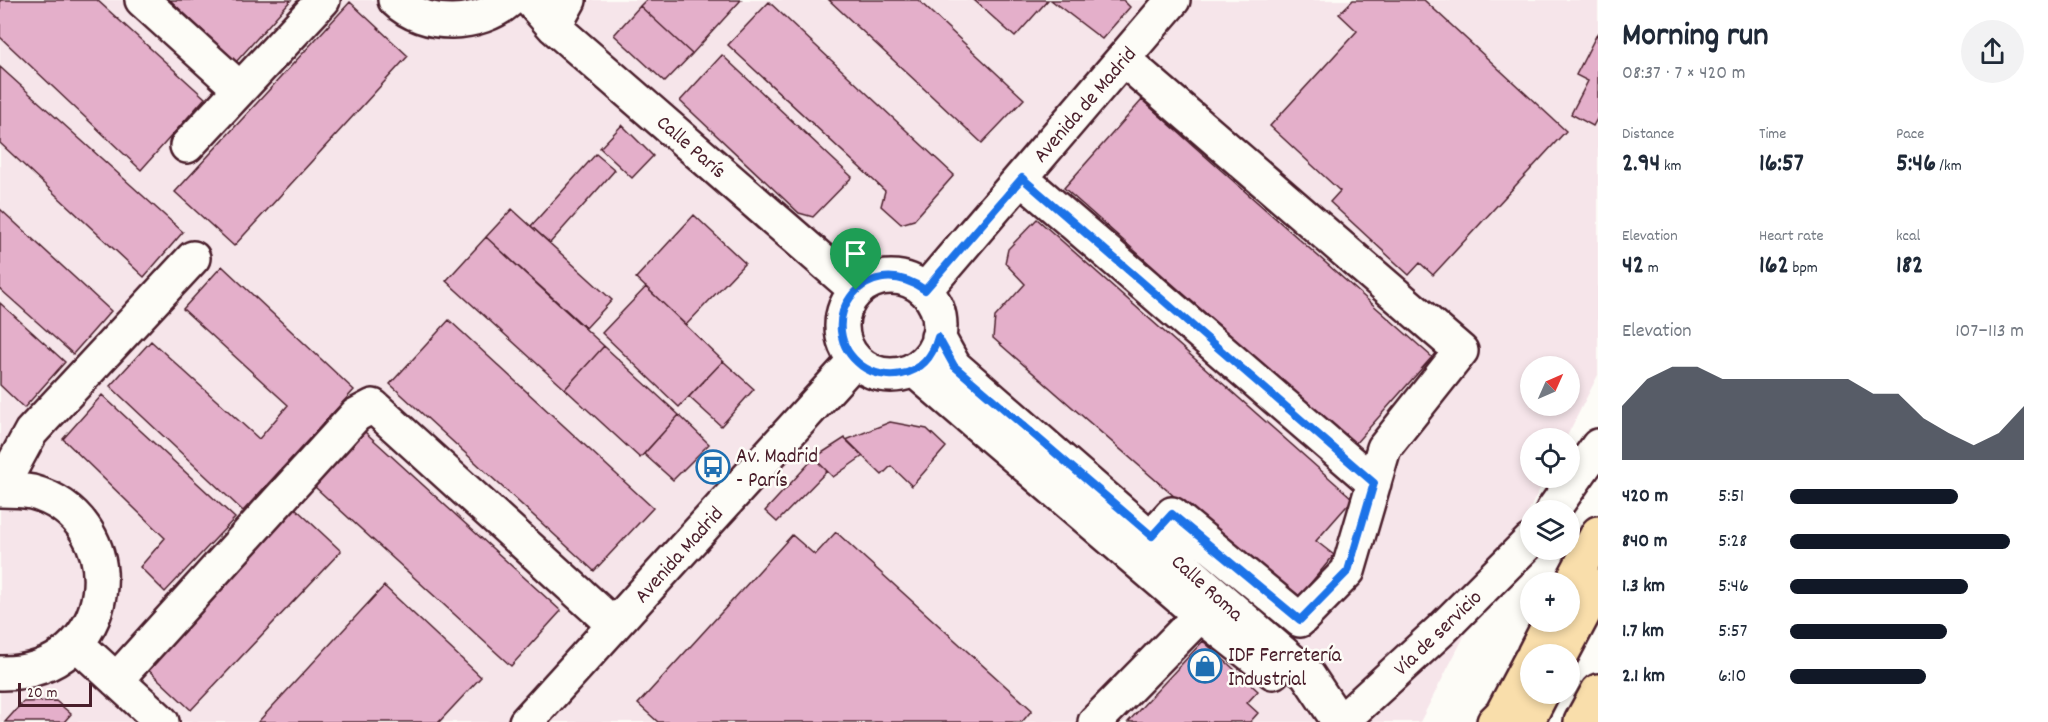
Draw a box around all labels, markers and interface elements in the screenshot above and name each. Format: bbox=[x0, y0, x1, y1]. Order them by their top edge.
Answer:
text: Morning run bbox=[1622, 14, 1769, 61]
button: share bbox=[1961, 20, 2024, 83]
street label: Avenida de Madrid bbox=[1027, 41, 1145, 170]
text: 08:37 · 7 × 420 m bbox=[1622, 60, 1745, 88]
street label: Calle París bbox=[648, 109, 732, 187]
text: Distance bbox=[1622, 123, 1674, 146]
text: Time bbox=[1759, 123, 1786, 146]
text: Pace bbox=[1896, 123, 1924, 146]
text: 2.94 bbox=[1622, 146, 1660, 183]
text: 16:57 bbox=[1759, 146, 1804, 183]
text: 5:46 bbox=[1896, 146, 1936, 183]
text: km bbox=[1660, 155, 1682, 178]
text: /km bbox=[1936, 155, 1962, 178]
text: Elevation bbox=[1622, 225, 1678, 248]
text: Heart rate bbox=[1759, 225, 1824, 248]
text: kcal bbox=[1896, 225, 1920, 248]
pin bbox=[830, 228, 881, 290]
icon: arrive bbox=[839, 237, 872, 270]
text: 42 bbox=[1622, 248, 1644, 285]
text: 162 bbox=[1759, 248, 1789, 285]
text: 182 bbox=[1896, 248, 1923, 285]
text: m bbox=[1644, 257, 1659, 280]
text: bpm bbox=[1789, 257, 1818, 280]
text: Elevation bbox=[1622, 318, 1692, 346]
text: 107–113 m bbox=[1955, 318, 2024, 346]
north arrow bbox=[1520, 356, 1580, 416]
map controls bbox=[1520, 356, 1580, 704]
button: locate bbox=[1520, 428, 1580, 488]
place label: Av. Madrid - París bbox=[736, 443, 818, 497]
bus stop icon: Av. Madrid - París bbox=[695, 449, 731, 485]
text: 420 m bbox=[1622, 483, 1668, 511]
text: 5:51 bbox=[1718, 483, 1744, 511]
button: layers bbox=[1520, 500, 1580, 560]
street label: Avenida Madrid bbox=[629, 501, 732, 611]
text: 840 m bbox=[1622, 528, 1668, 556]
text: 5:28 bbox=[1718, 528, 1747, 556]
street label: Calle Roma bbox=[1163, 549, 1250, 631]
button: + bbox=[1520, 572, 1580, 632]
text: 1.3 km bbox=[1622, 573, 1665, 601]
text: 5:46 bbox=[1718, 573, 1749, 601]
street label: Vía de servicio bbox=[1388, 584, 1490, 684]
text: 1.7 km bbox=[1622, 618, 1664, 646]
text: 5:57 bbox=[1718, 618, 1748, 646]
place label: IDF Ferretería Industrial bbox=[1228, 642, 1343, 696]
button: − bbox=[1520, 644, 1580, 704]
shop icon: IDF Ferretería Industrial bbox=[1187, 648, 1223, 684]
text: 2.1 km bbox=[1622, 663, 1665, 691]
text: 6:10 bbox=[1718, 663, 1746, 691]
scale bar bbox=[18, 680, 92, 708]
text: 20 m bbox=[27, 682, 57, 705]

